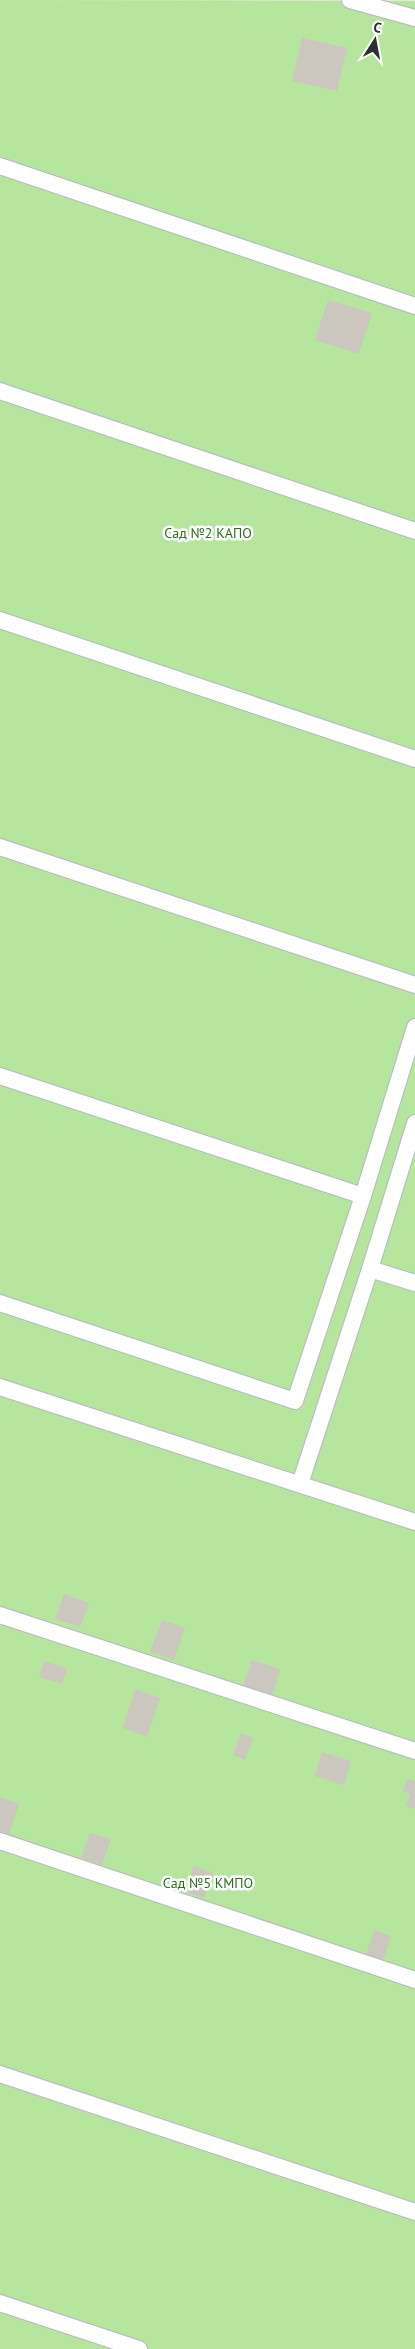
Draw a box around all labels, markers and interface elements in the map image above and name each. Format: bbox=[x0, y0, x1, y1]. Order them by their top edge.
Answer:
north arrow bbox=[350, 15, 400, 65]
text: С bbox=[372, 18, 383, 37]
park label: Сад №2 КАПО bbox=[164, 524, 252, 542]
park label: Сад №5 КМПО bbox=[163, 1874, 253, 1892]

